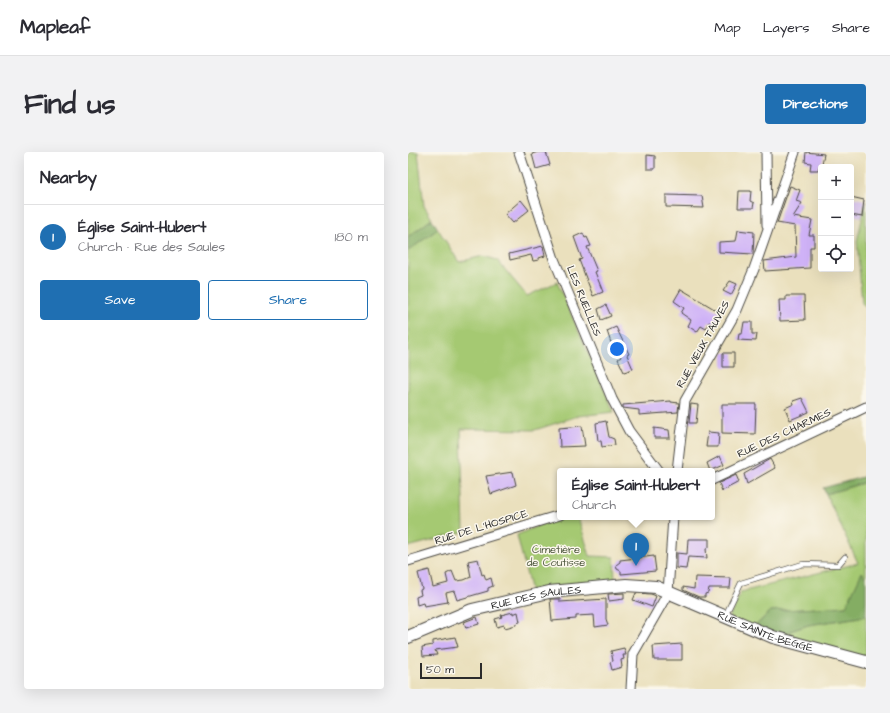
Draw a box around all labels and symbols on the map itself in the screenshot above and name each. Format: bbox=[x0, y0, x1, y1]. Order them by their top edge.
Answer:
street label: LES RUELLES bbox=[563, 263, 605, 339]
street label: RUE VIEUX TAUVES bbox=[673, 298, 733, 390]
your location bbox=[607, 339, 627, 359]
street label: RUE DES CHARMES bbox=[735, 405, 833, 461]
street label: RUE DE L'HOSPICE bbox=[433, 506, 530, 548]
pin: 1 bbox=[623, 533, 649, 566]
park label: Cimetière de Coutisse bbox=[527, 542, 585, 570]
street label: RUE DES SAULES bbox=[490, 582, 582, 613]
street label: RUE SAINTE-BEGGE bbox=[715, 607, 815, 655]
scale bar bbox=[420, 661, 482, 680]

